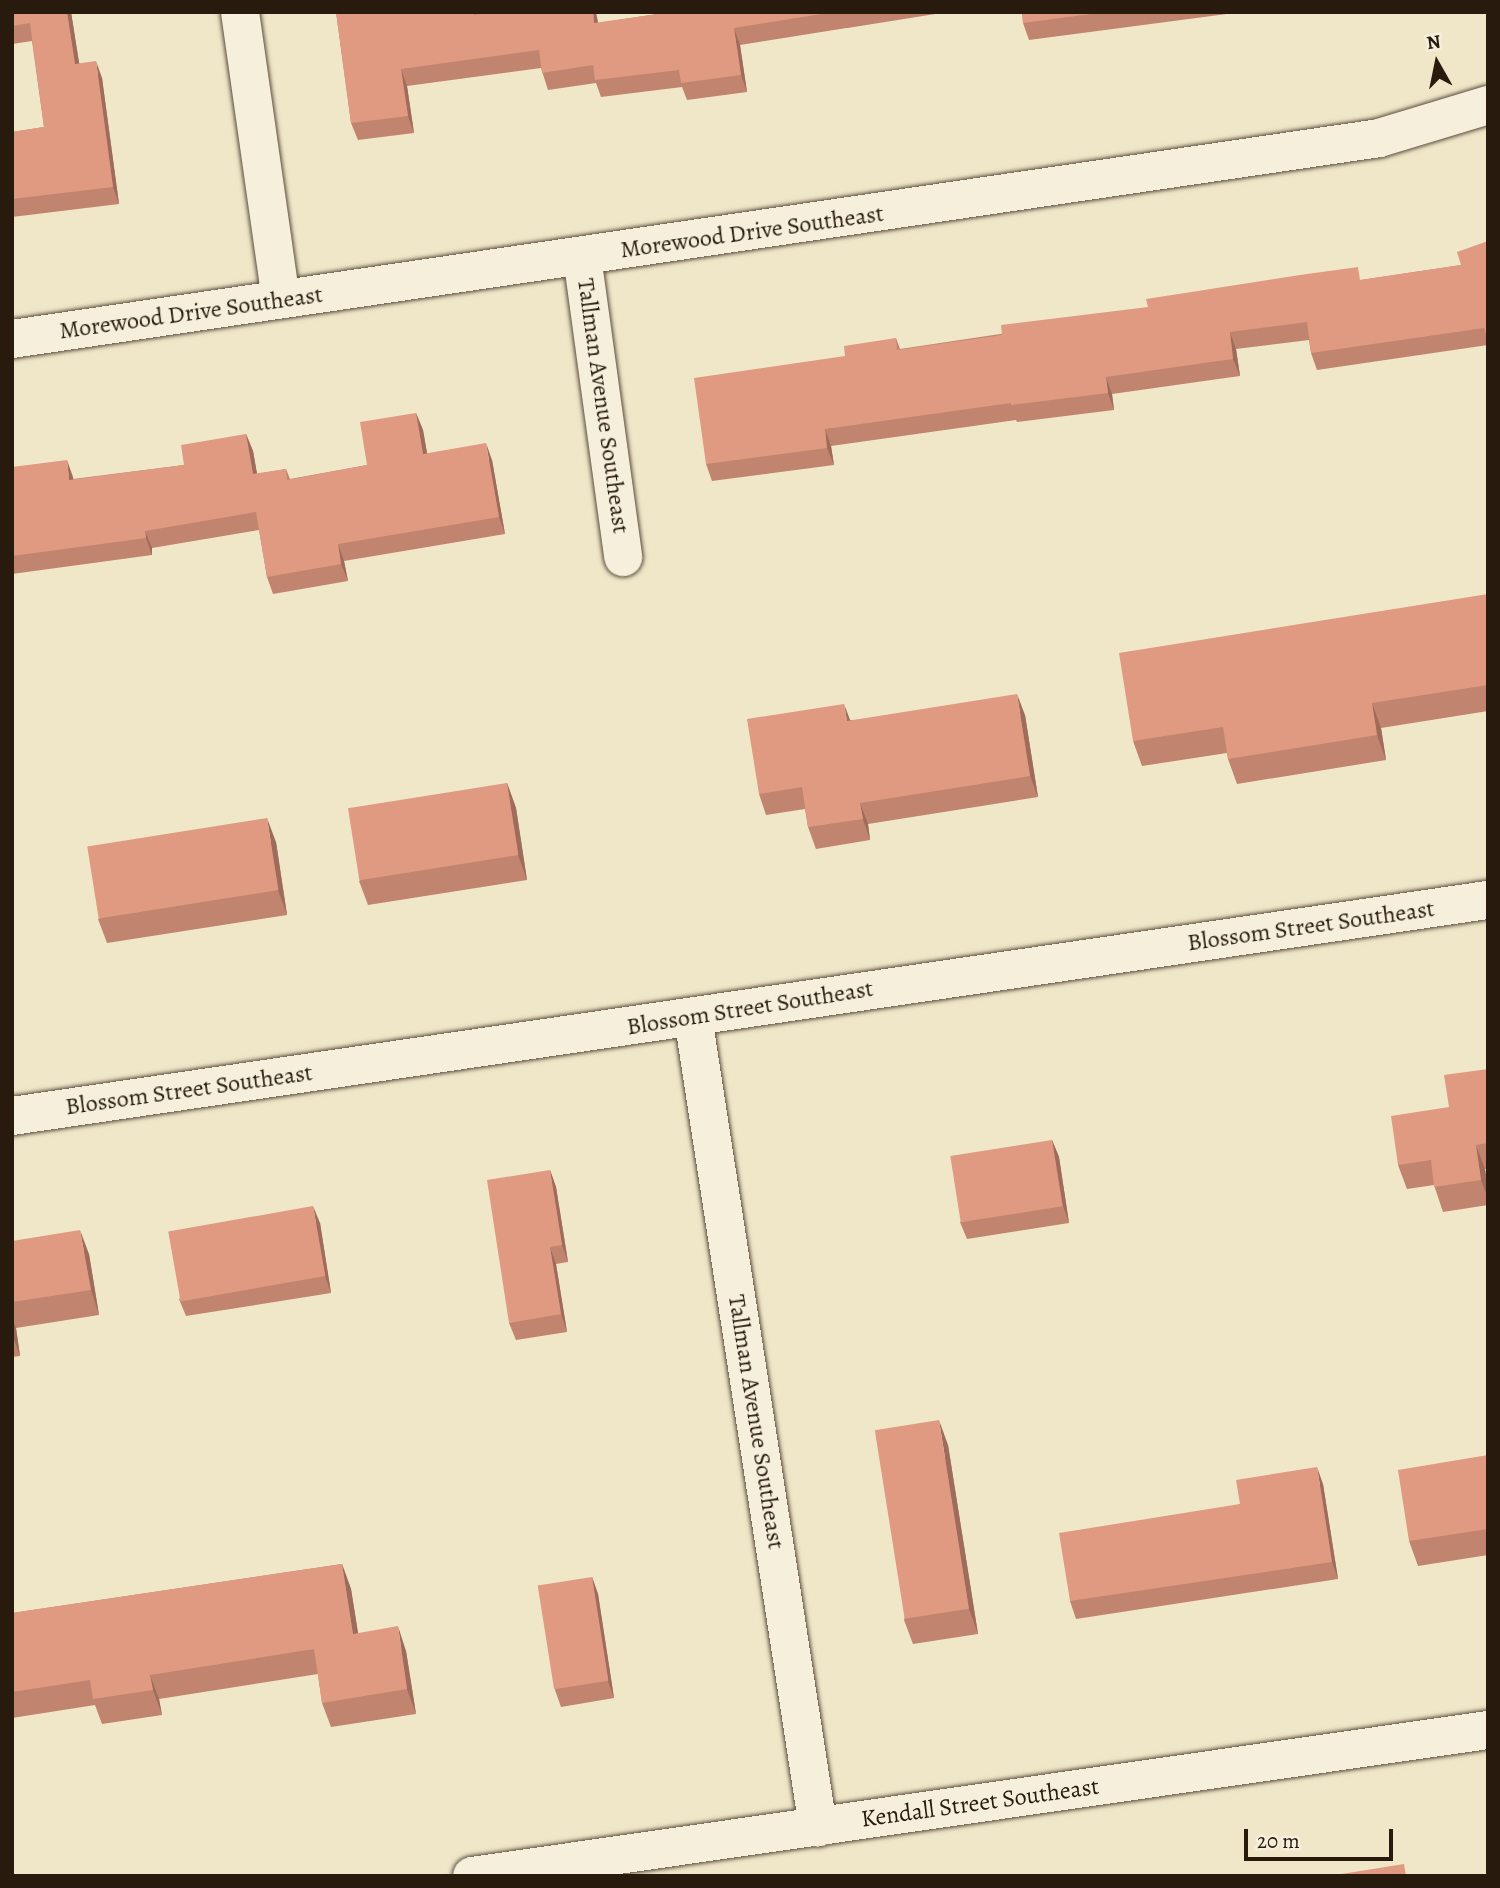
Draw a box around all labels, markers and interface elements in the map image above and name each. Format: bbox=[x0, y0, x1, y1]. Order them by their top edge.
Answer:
north arrow bbox=[1402, 28, 1472, 98]
text: N bbox=[1425, 28, 1443, 56]
street label: Morewood Drive Southeast bbox=[618, 199, 886, 265]
street label: Tallman Avenue Southeast bbox=[571, 277, 635, 535]
street label: Morewood Drive Southeast bbox=[57, 280, 325, 346]
street label: Blossom Street Southeast bbox=[1186, 894, 1436, 958]
street label: Blossom Street Southeast bbox=[625, 974, 875, 1042]
street label: Blossom Street Southeast bbox=[64, 1058, 314, 1122]
street label: Tallman Avenue Southeast bbox=[722, 1293, 790, 1551]
street label: Kendall Street Southeast bbox=[859, 1772, 1101, 1834]
scale bar bbox=[1248, 1814, 1397, 1858]
text: 20 m bbox=[1257, 1827, 1300, 1855]

